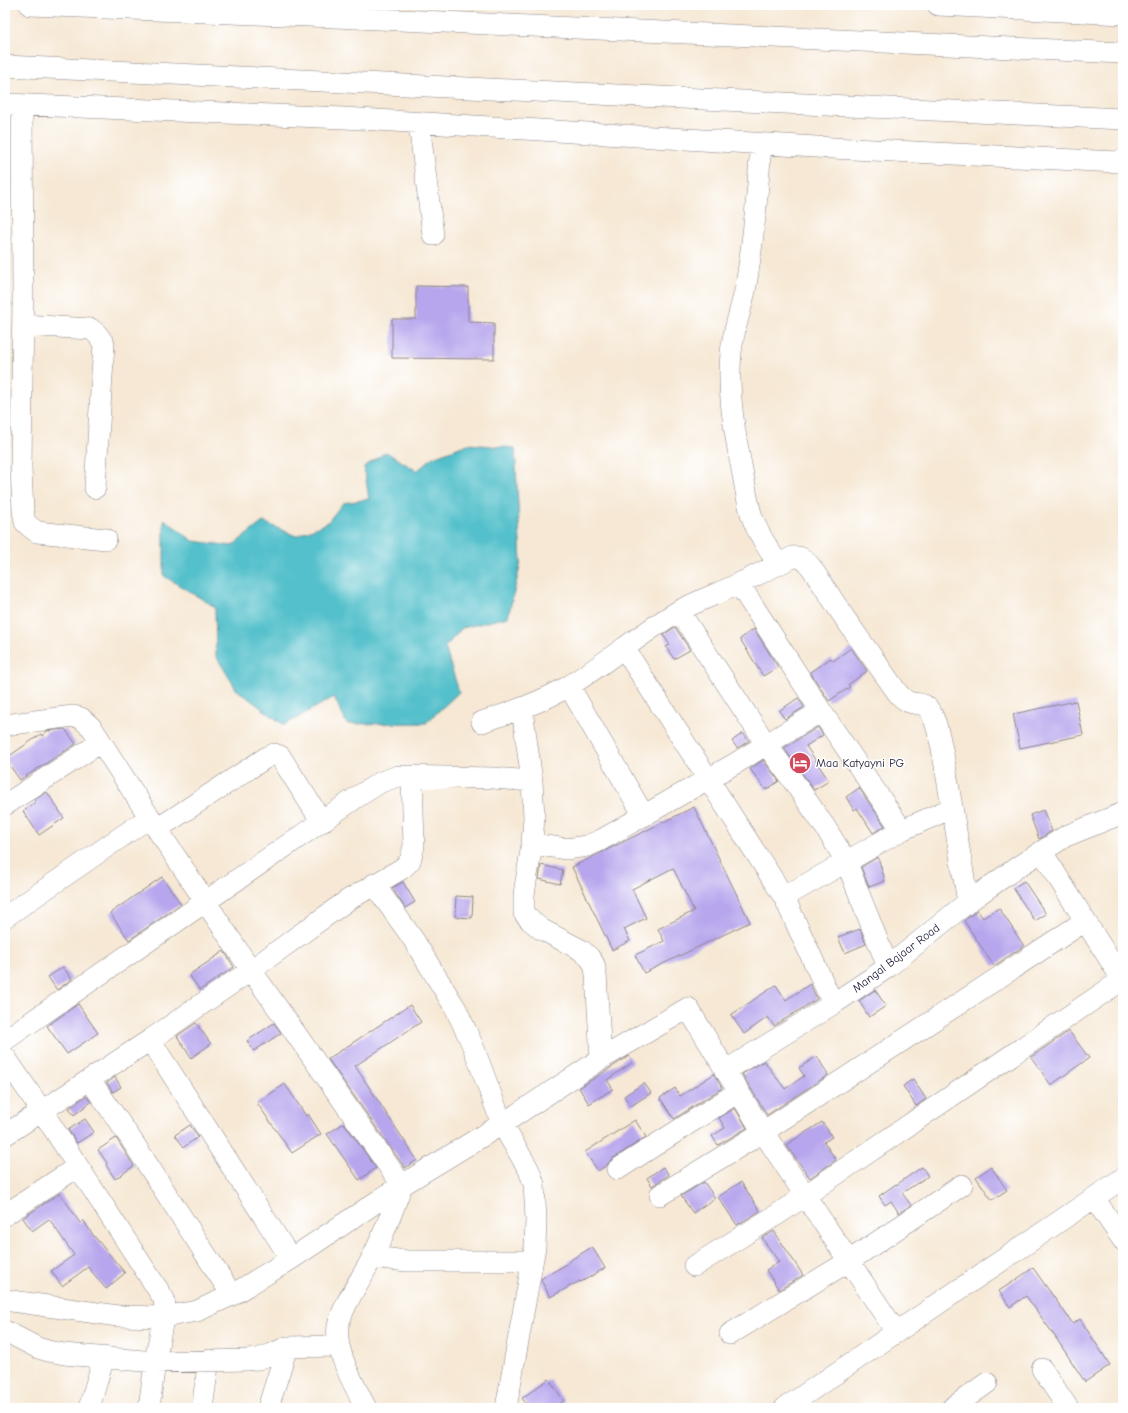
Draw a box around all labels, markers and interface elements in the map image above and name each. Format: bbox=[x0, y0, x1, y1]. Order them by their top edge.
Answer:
hotel icon: Maa Katyayni PG bbox=[787, 750, 813, 776]
place label: Maa Katyayni PG bbox=[816, 756, 905, 770]
street label: Mangal Bajaar Road bbox=[850, 921, 942, 995]

